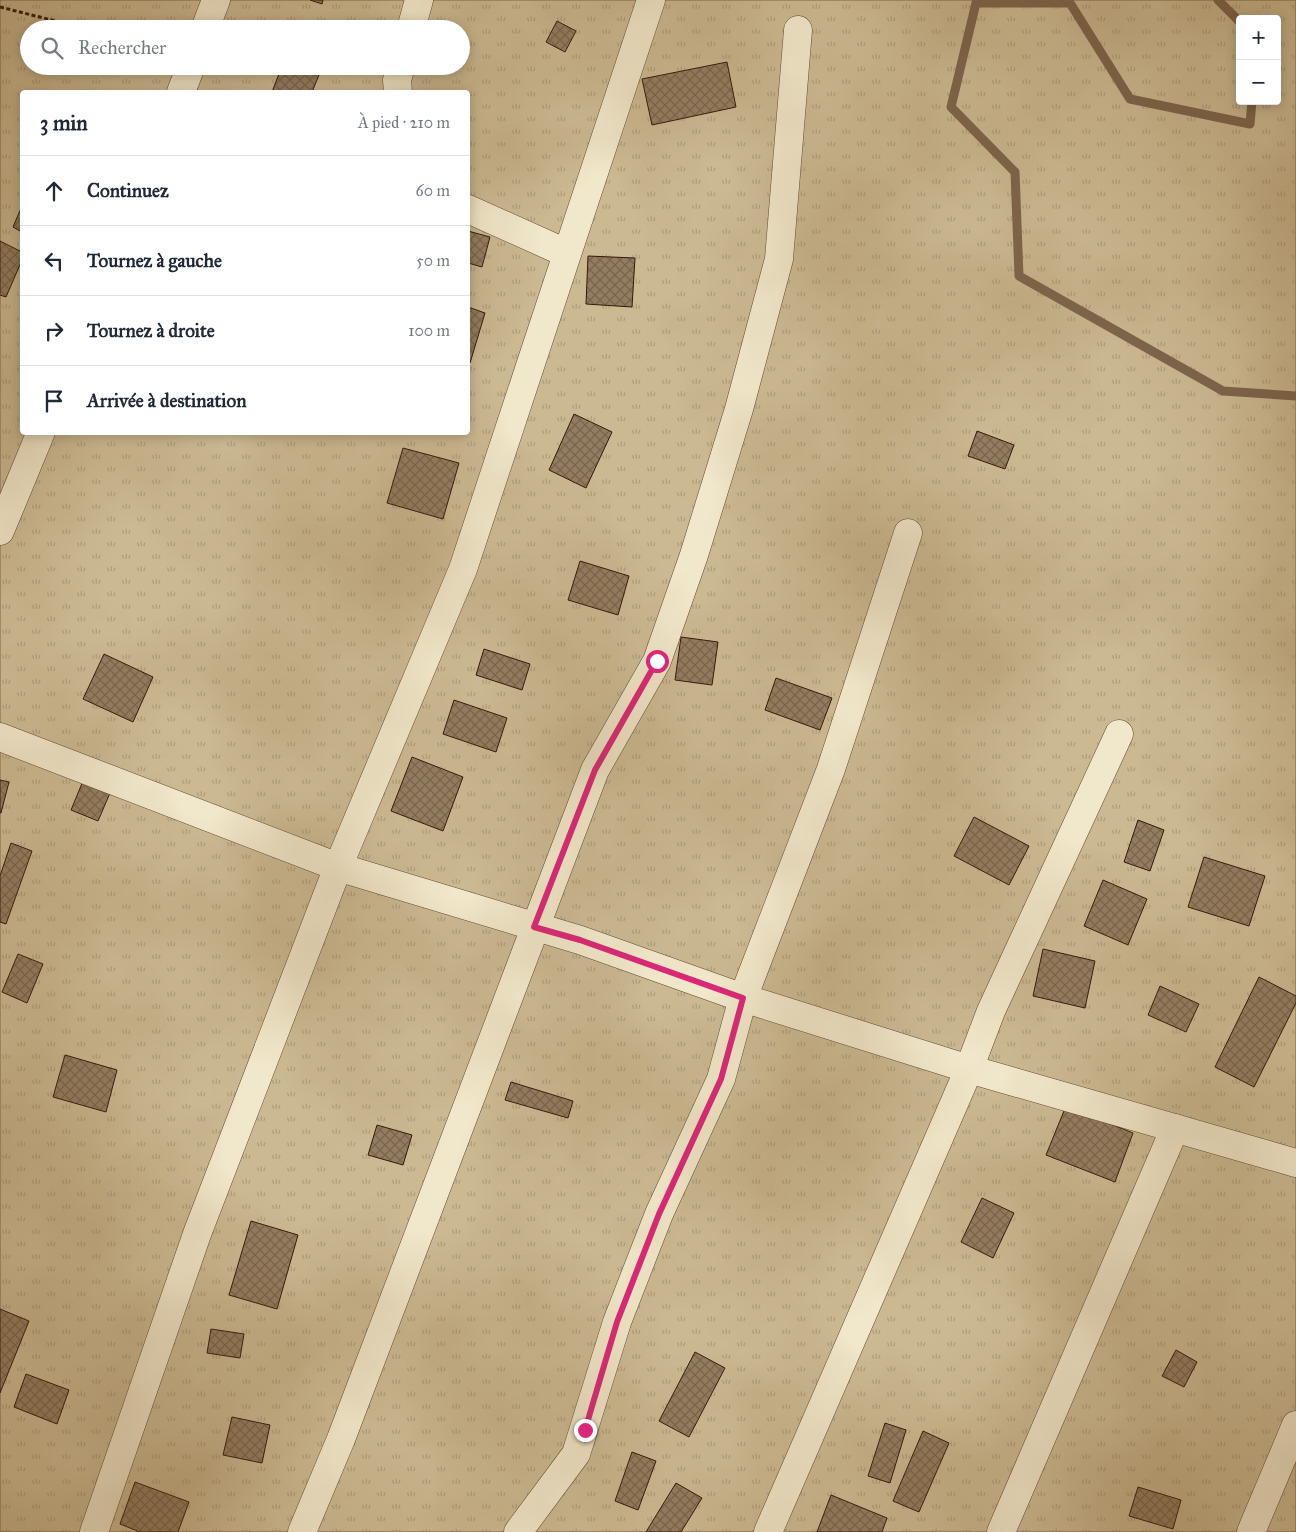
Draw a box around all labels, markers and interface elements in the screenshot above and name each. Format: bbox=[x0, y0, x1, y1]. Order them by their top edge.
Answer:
map controls bbox=[1236, 15, 1281, 105]
button: + bbox=[1236, 15, 1281, 60]
search box bbox=[20, 20, 470, 75]
icon: search bbox=[38, 34, 66, 62]
text: Rechercher bbox=[78, 36, 166, 59]
button: − bbox=[1236, 60, 1281, 105]
text: 3 min bbox=[40, 110, 88, 136]
text: À pied · 210 m bbox=[358, 113, 450, 132]
icon: ahead bbox=[40, 177, 68, 205]
text: Continuez bbox=[87, 179, 169, 202]
text: 60 m bbox=[416, 181, 450, 200]
icon: left bbox=[40, 247, 68, 275]
text: Tournez à gauche bbox=[87, 249, 222, 272]
text: 50 m bbox=[416, 251, 450, 270]
icon: right bbox=[40, 317, 68, 345]
text: Tournez à droite bbox=[87, 319, 215, 342]
text: 100 m bbox=[408, 321, 450, 340]
icon: arrive bbox=[40, 387, 68, 415]
text: Arrivée à destination bbox=[87, 389, 246, 412]
route start bbox=[646, 650, 669, 673]
route end bbox=[574, 1419, 597, 1442]

